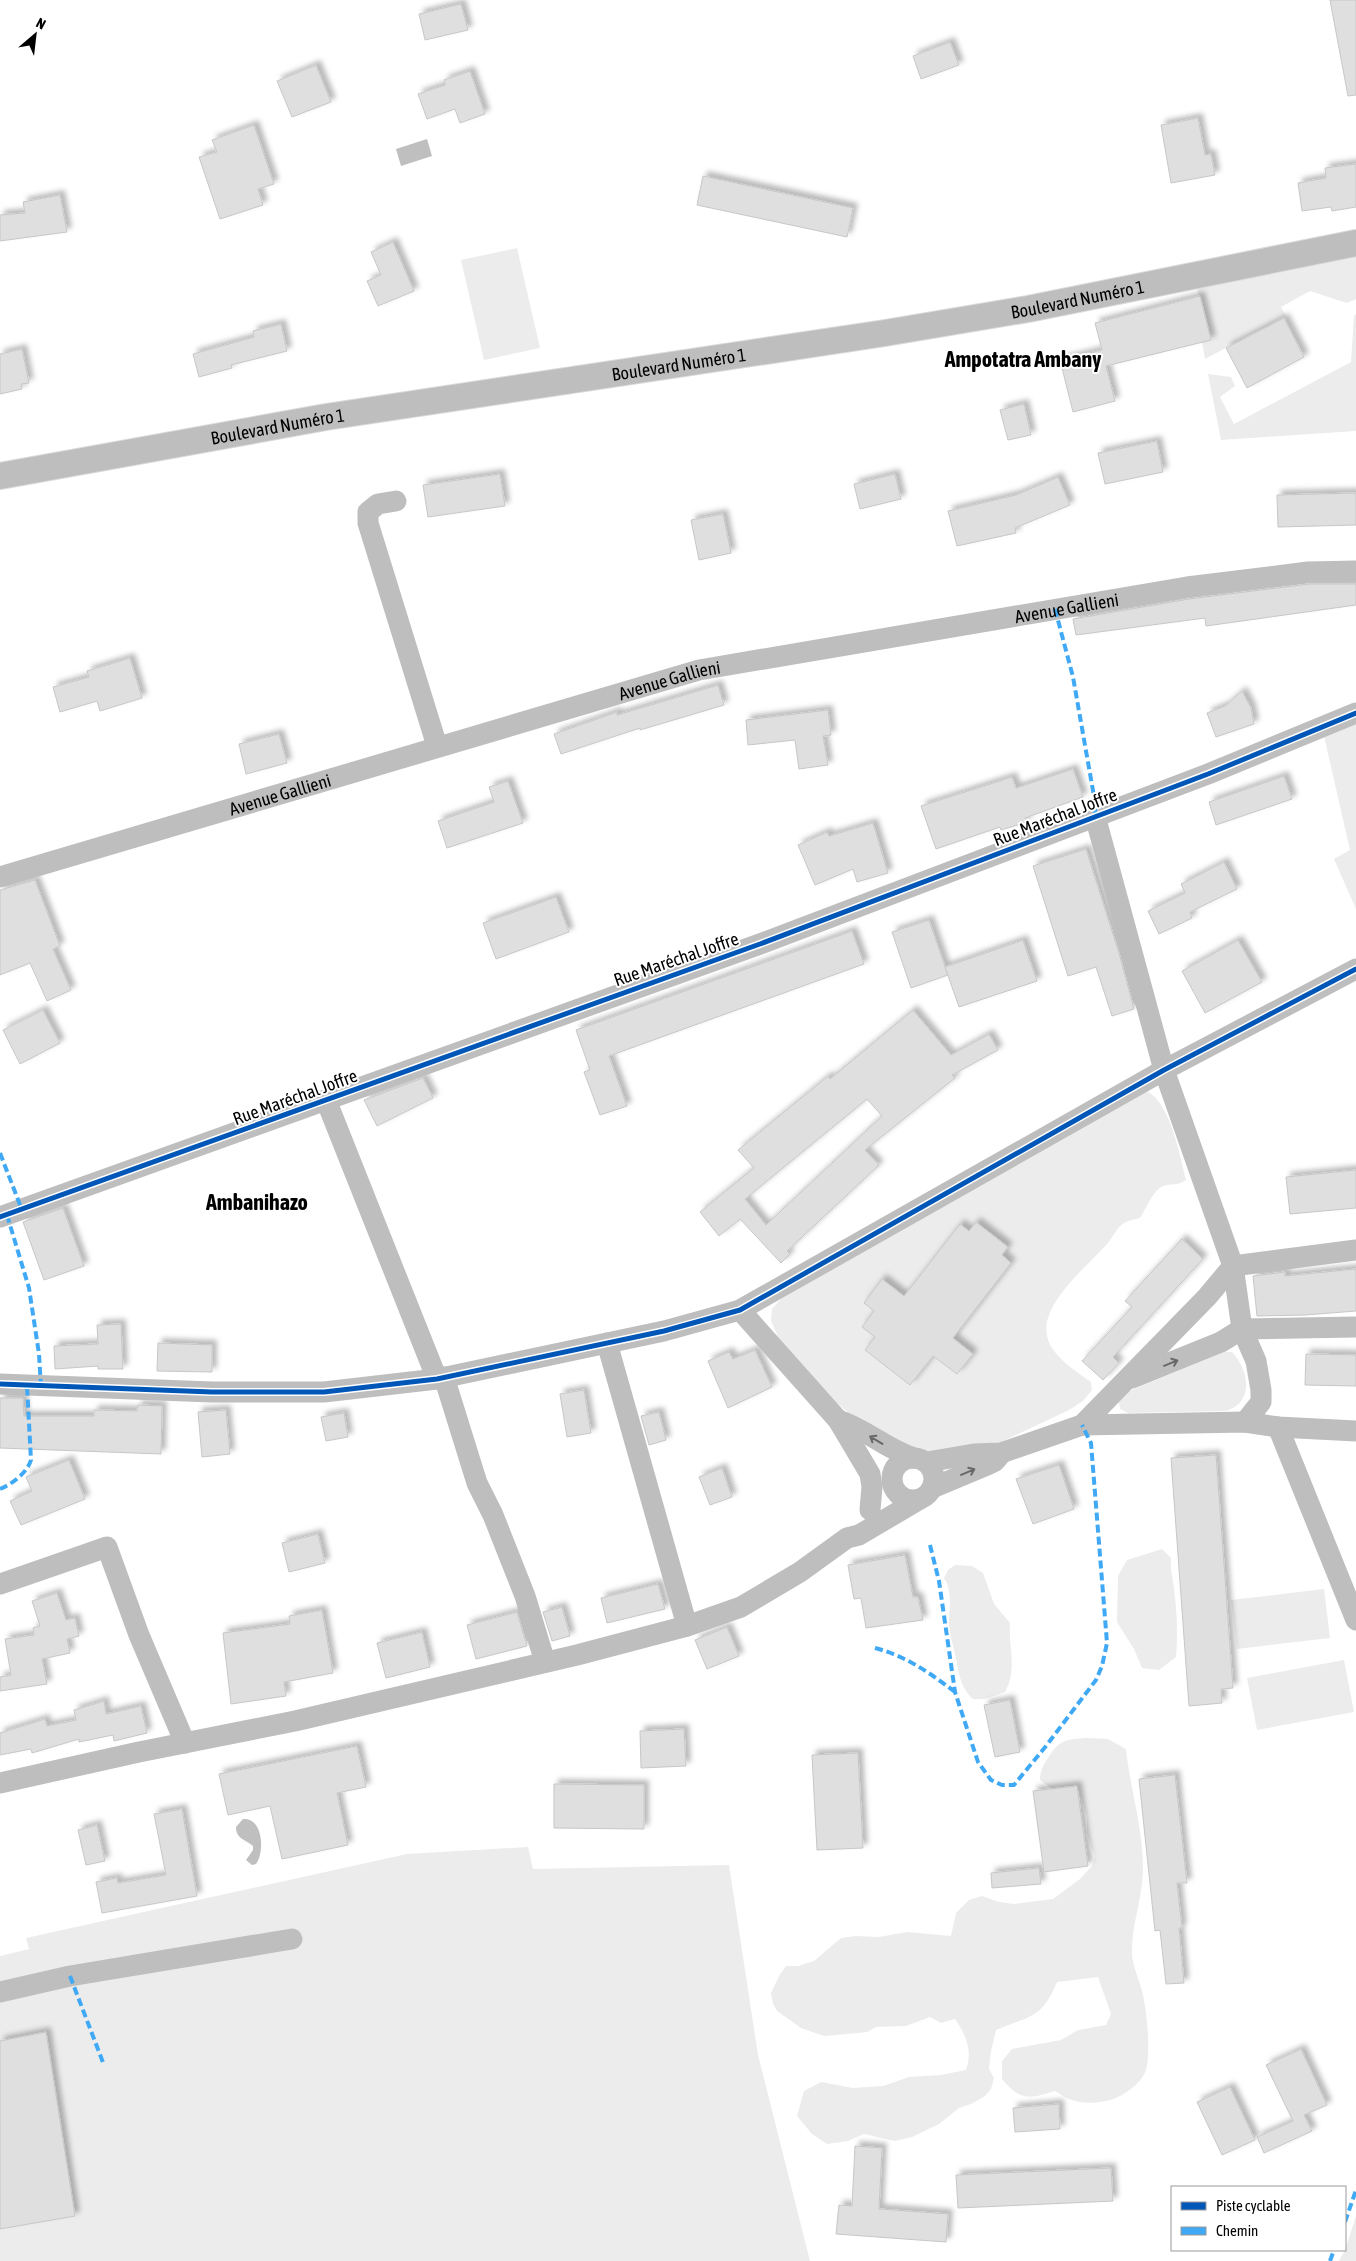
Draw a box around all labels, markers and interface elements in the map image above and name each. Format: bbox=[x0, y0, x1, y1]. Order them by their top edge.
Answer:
north arrow bbox=[10, 10, 60, 60]
text: N bbox=[34, 15, 49, 33]
street label: Boulevard Numéro 1 bbox=[1009, 275, 1146, 322]
street label: Boulevard Numéro 1 bbox=[610, 344, 747, 384]
district label: Ampotatra Ambany bbox=[944, 346, 1101, 372]
street label: Boulevard Numéro 1 bbox=[209, 404, 346, 448]
street label: Avenue Gallieni bbox=[1013, 588, 1120, 627]
street label: Avenue Gallieni bbox=[616, 656, 722, 704]
street label: Avenue Gallieni bbox=[227, 769, 333, 819]
street label: Rue Maréchal Joffre bbox=[990, 784, 1120, 850]
street label: Rue Maréchal Joffre bbox=[611, 928, 741, 990]
street label: Rue Maréchal Joffre bbox=[230, 1065, 360, 1129]
district label: Ambanihazo bbox=[205, 1189, 308, 1215]
one-way arrow bbox=[1163, 1358, 1178, 1367]
one-way arrow bbox=[869, 1435, 883, 1445]
one-way arrow bbox=[960, 1467, 975, 1477]
legend bbox=[1171, 2186, 1346, 2251]
text: Piste cyclable bbox=[1216, 2197, 1291, 2214]
text: Chemin bbox=[1216, 2222, 1258, 2239]

